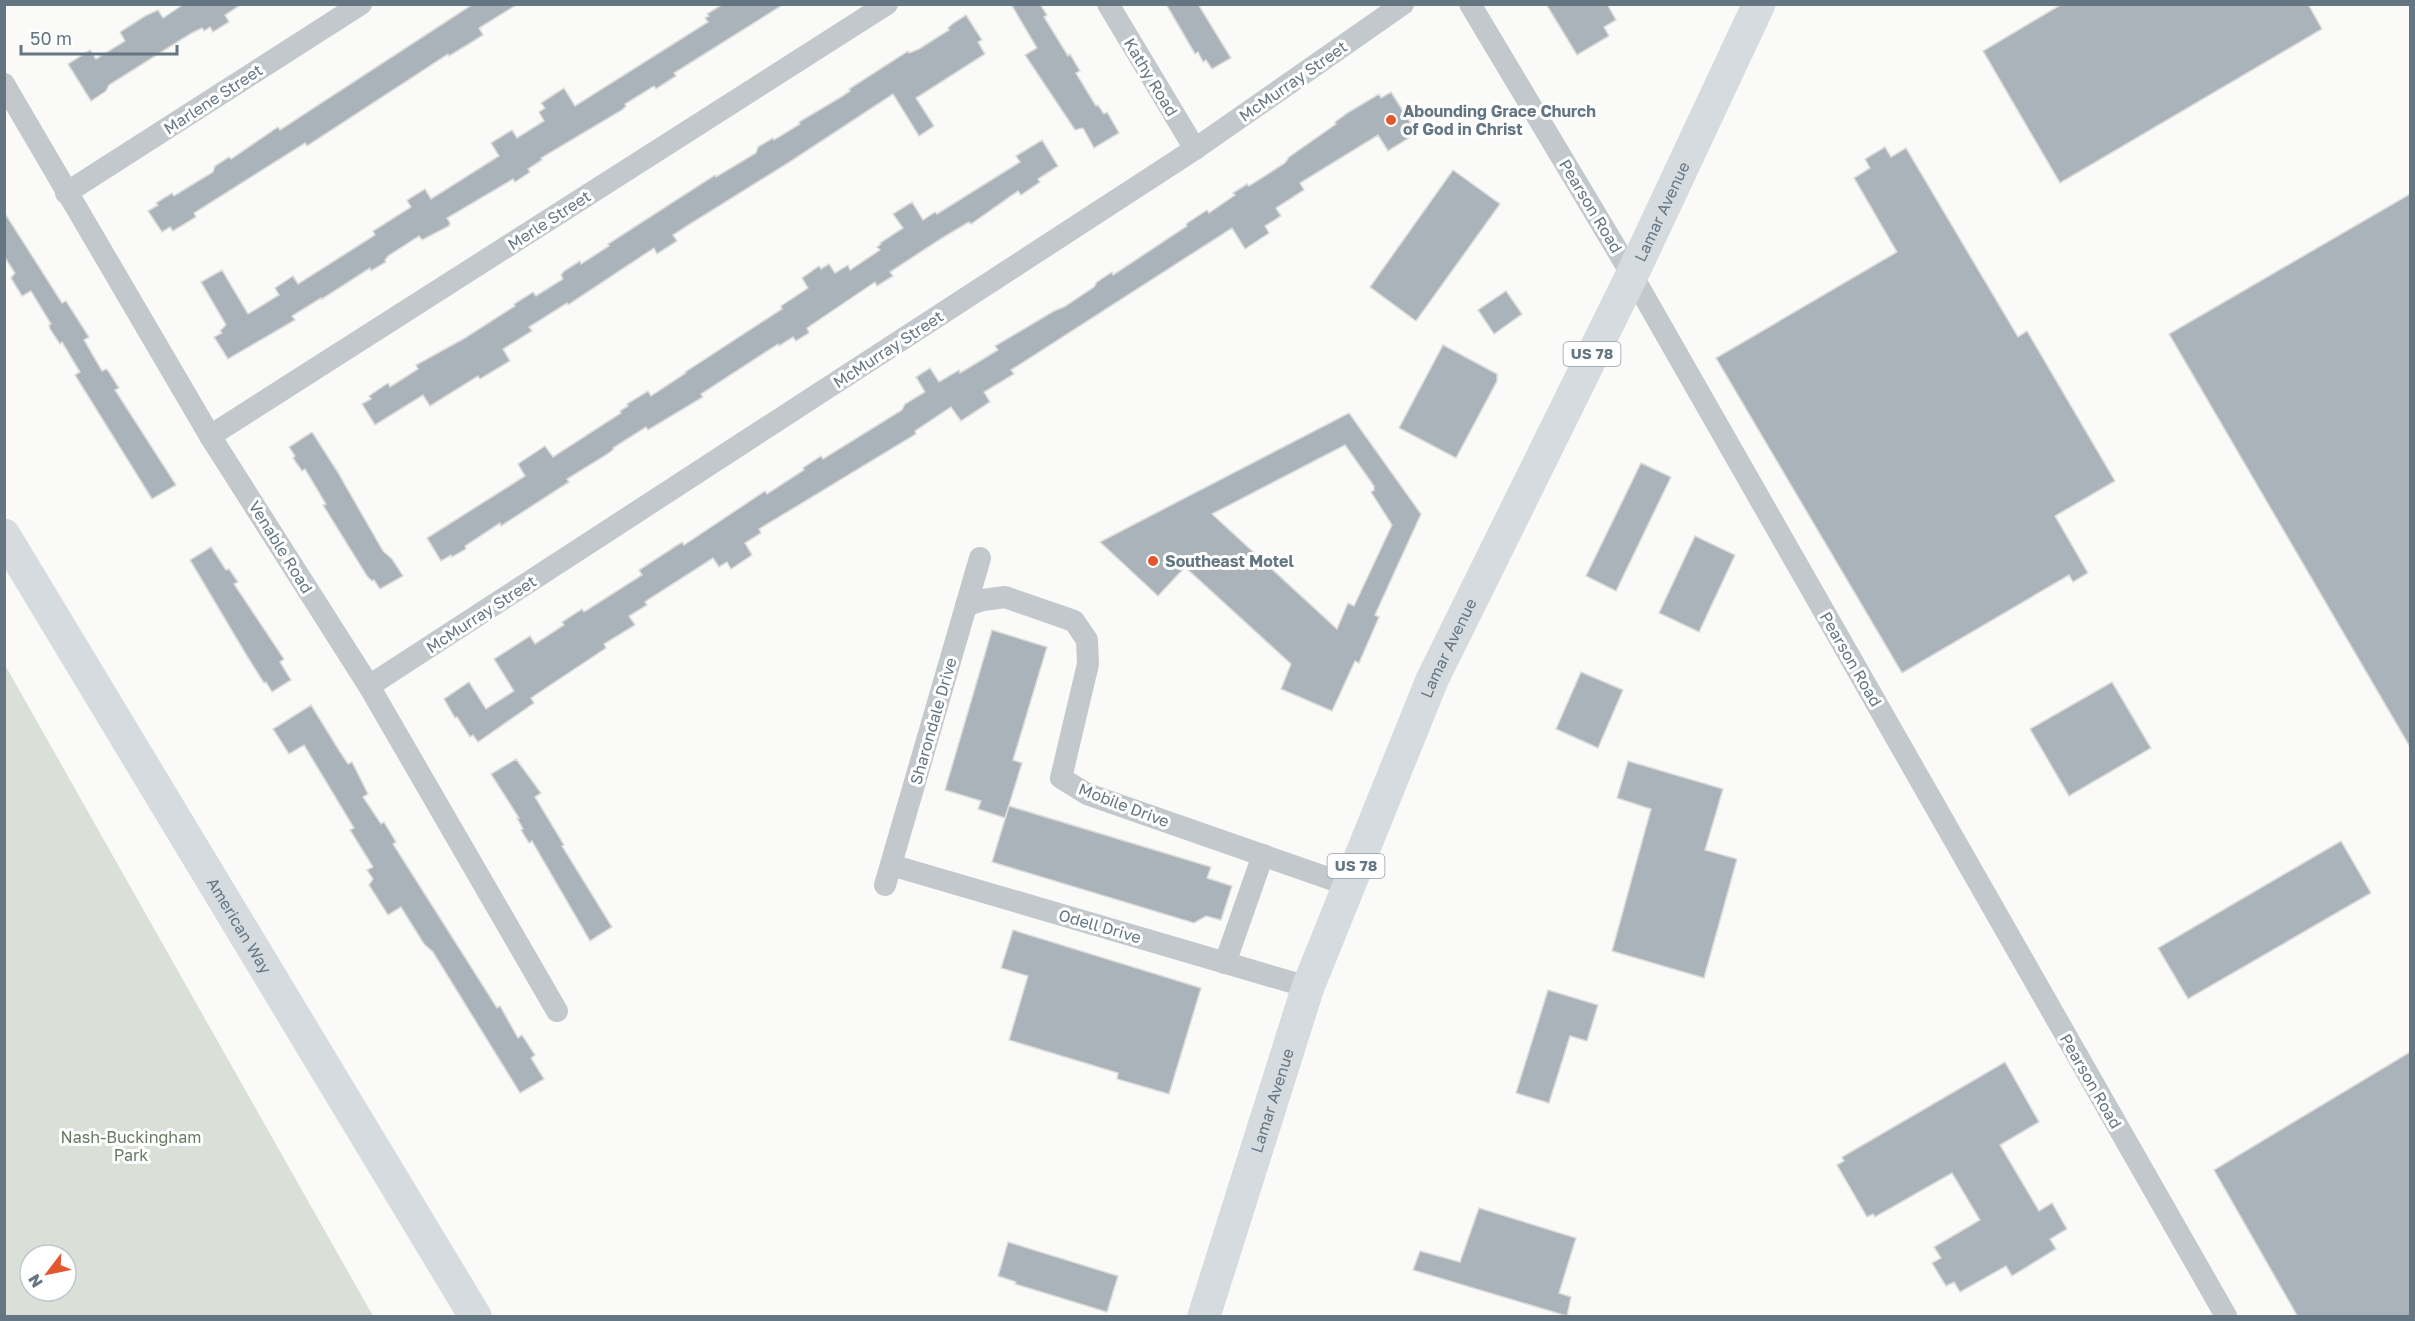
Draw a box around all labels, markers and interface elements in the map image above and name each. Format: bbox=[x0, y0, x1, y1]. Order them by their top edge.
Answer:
scale bar bbox=[21, 18, 177, 56]
text: 50 m bbox=[30, 27, 72, 49]
street label: Kathy Road bbox=[1120, 34, 1182, 120]
street label: McMurray Street bbox=[1235, 36, 1351, 126]
street label: Marlene Street bbox=[160, 60, 266, 138]
place label: Abounding Grace Church of God in Christ bbox=[1403, 101, 1596, 139]
marker: Abounding Grace Church of God in Christ bbox=[1384, 113, 1398, 127]
street label: Pearson Road bbox=[1555, 155, 1627, 257]
street label: Lamar Avenue bbox=[1630, 158, 1694, 265]
street label: Merle Street bbox=[504, 186, 594, 254]
street label: McMurray Street bbox=[829, 306, 947, 392]
road number: US 78 bbox=[1564, 342, 1620, 366]
street label: Venable Road bbox=[245, 497, 317, 597]
place label: Southeast Motel bbox=[1165, 551, 1295, 571]
marker: Southeast Motel bbox=[1146, 554, 1160, 568]
street label: McMurray Street bbox=[422, 571, 540, 657]
street label: Lamar Avenue bbox=[1416, 595, 1481, 701]
street label: Pearson Road bbox=[1816, 608, 1886, 710]
street label: Sharondale Drive bbox=[905, 655, 961, 787]
street label: Mobile Drive bbox=[1076, 779, 1172, 831]
road number: US 78 bbox=[1328, 854, 1384, 878]
street label: American Way bbox=[203, 874, 276, 977]
street label: Odell Drive bbox=[1056, 905, 1144, 947]
street label: Pearson Road bbox=[2056, 1030, 2126, 1132]
street label: Lamar Avenue bbox=[1246, 1046, 1298, 1155]
park label: Nash-Buckingham Park bbox=[61, 1127, 201, 1165]
north arrow bbox=[18, 1243, 78, 1303]
text: N bbox=[24, 1270, 47, 1291]

